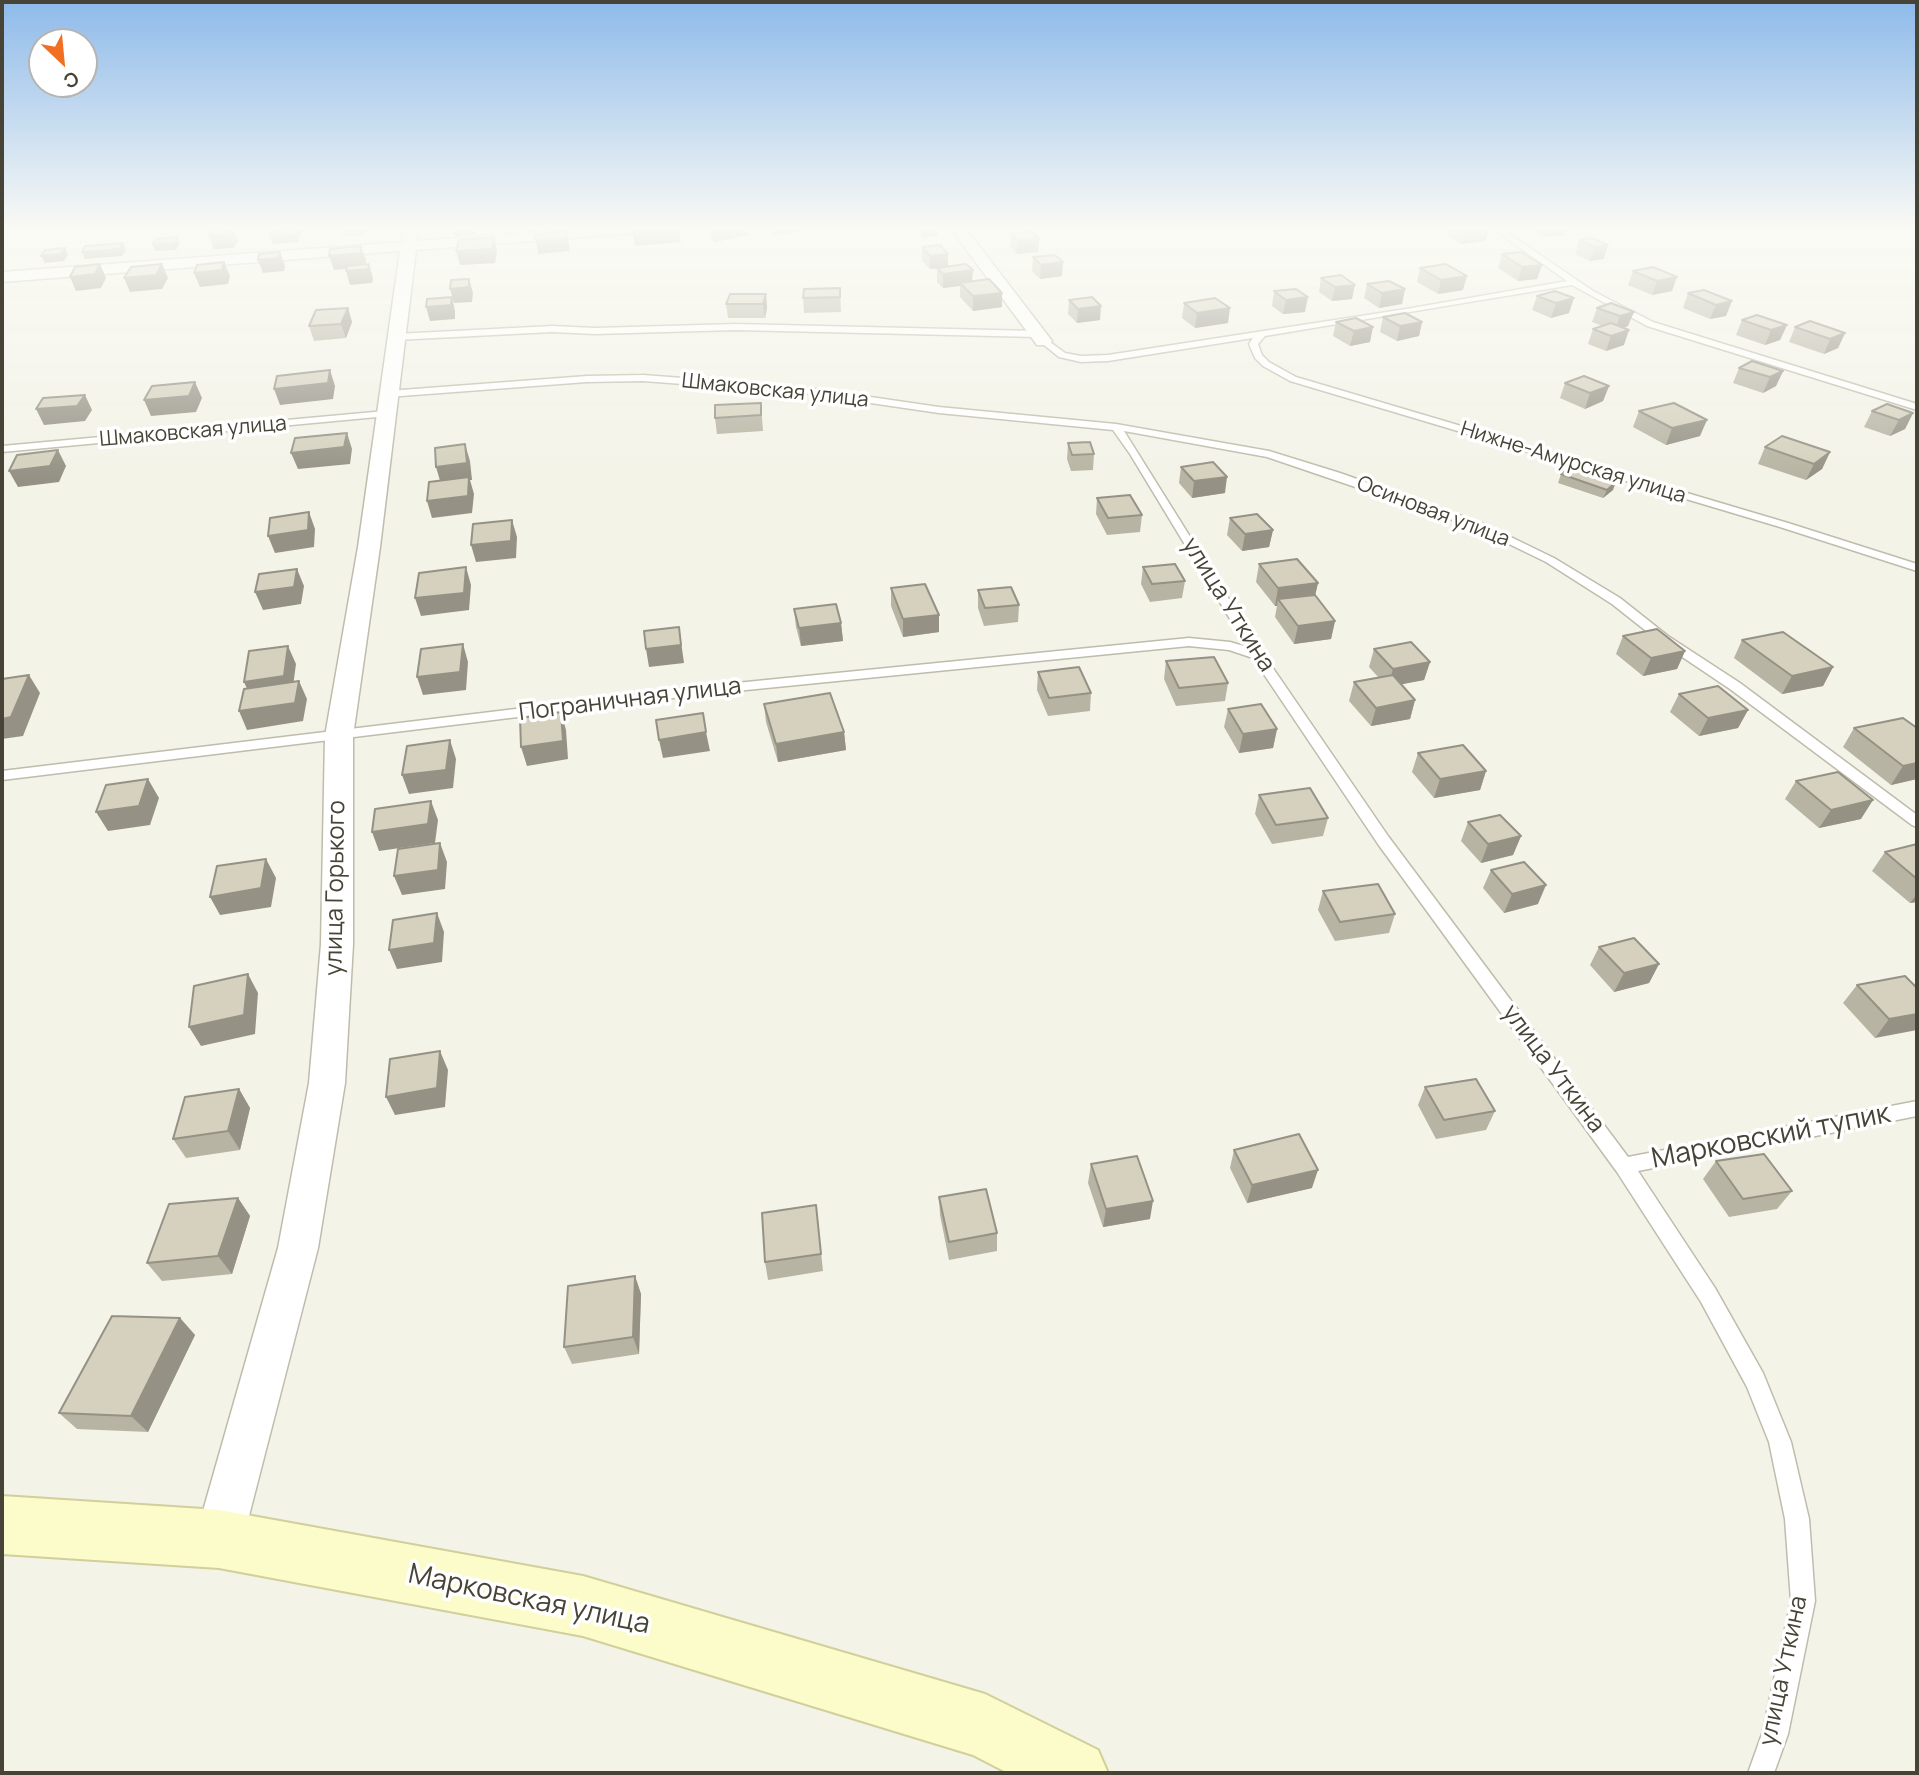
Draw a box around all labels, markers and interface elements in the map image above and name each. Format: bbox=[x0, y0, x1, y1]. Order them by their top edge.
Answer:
north arrow bbox=[28, 28, 98, 98]
text: С bbox=[59, 65, 83, 95]
street label: Шмаковская улица bbox=[680, 369, 870, 413]
street label: Шмаковская улица bbox=[98, 411, 288, 453]
street label: Нижне-Амурская улица bbox=[1457, 417, 1689, 509]
street label: Осиновая улица bbox=[1353, 471, 1513, 553]
street label: улица Уткина bbox=[1175, 533, 1281, 677]
street label: Пограничная улица bbox=[517, 672, 743, 728]
street label: улица Горького bbox=[320, 800, 352, 976]
street label: улица Уткина bbox=[1496, 999, 1610, 1139]
street label: Марковский тупик bbox=[1649, 1097, 1893, 1177]
street label: Марковская улица bbox=[405, 1558, 653, 1642]
street label: улица Уткина bbox=[1754, 1593, 1814, 1749]

